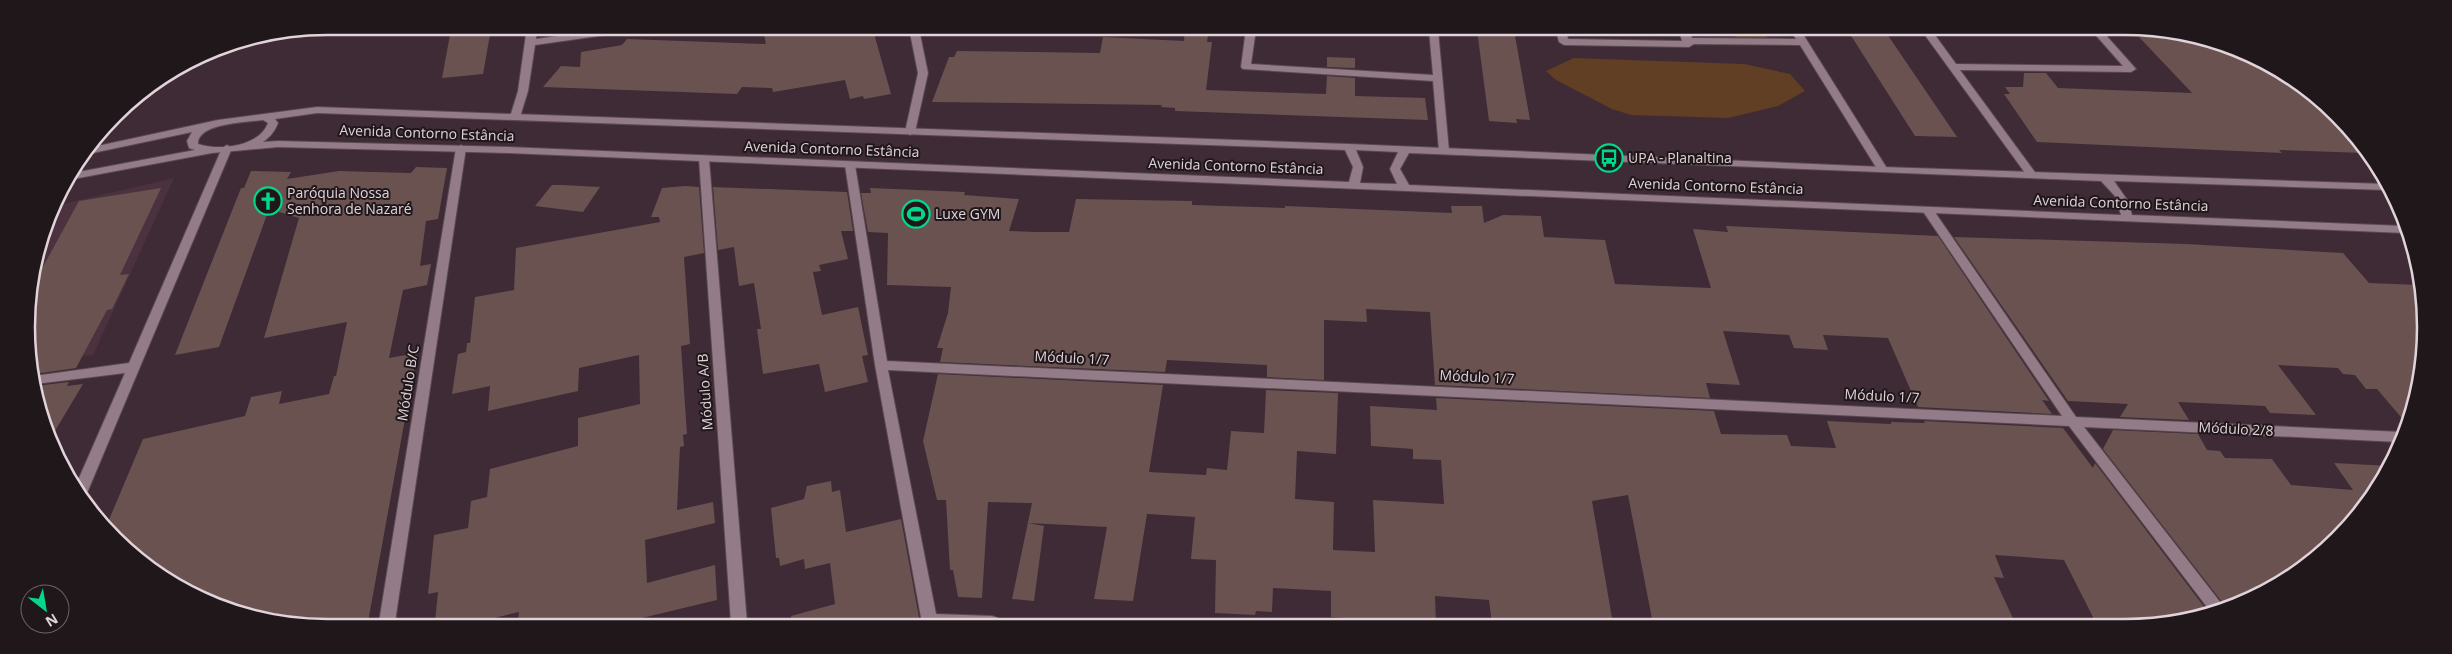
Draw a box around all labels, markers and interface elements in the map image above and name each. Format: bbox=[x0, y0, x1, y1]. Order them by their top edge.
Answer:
street label: Avenida Contorno Estância bbox=[339, 120, 515, 145]
street label: Avenida Contorno Estância bbox=[744, 136, 920, 161]
bus stop icon: UPA - Planaltina bbox=[1594, 143, 1624, 173]
place label: UPA - Planaltina bbox=[1628, 148, 1732, 167]
street label: Avenida Contorno Estância bbox=[1148, 153, 1324, 178]
street label: Avenida Contorno Estância bbox=[1628, 173, 1804, 198]
place label: Paróquia Nossa Senhora de Nazaré bbox=[287, 183, 412, 218]
church icon: Paróquia Nossa Senhora de Nazaré bbox=[253, 186, 283, 216]
street label: Avenida Contorno Estância bbox=[2033, 190, 2209, 215]
sports icon: Luxe GYM bbox=[901, 199, 931, 229]
place label: Luxe GYM bbox=[935, 204, 1000, 223]
street label: Módulo B/C bbox=[392, 343, 423, 422]
street label: Módulo 1/7 bbox=[1034, 346, 1110, 369]
street label: Módulo A/B bbox=[692, 353, 717, 431]
street label: Módulo 1/7 bbox=[1439, 365, 1515, 388]
street label: Módulo 1/7 bbox=[1844, 384, 1920, 407]
street label: Módulo 2/8 bbox=[2198, 417, 2274, 440]
north arrow bbox=[20, 584, 70, 634]
text: N bbox=[42, 609, 62, 632]

